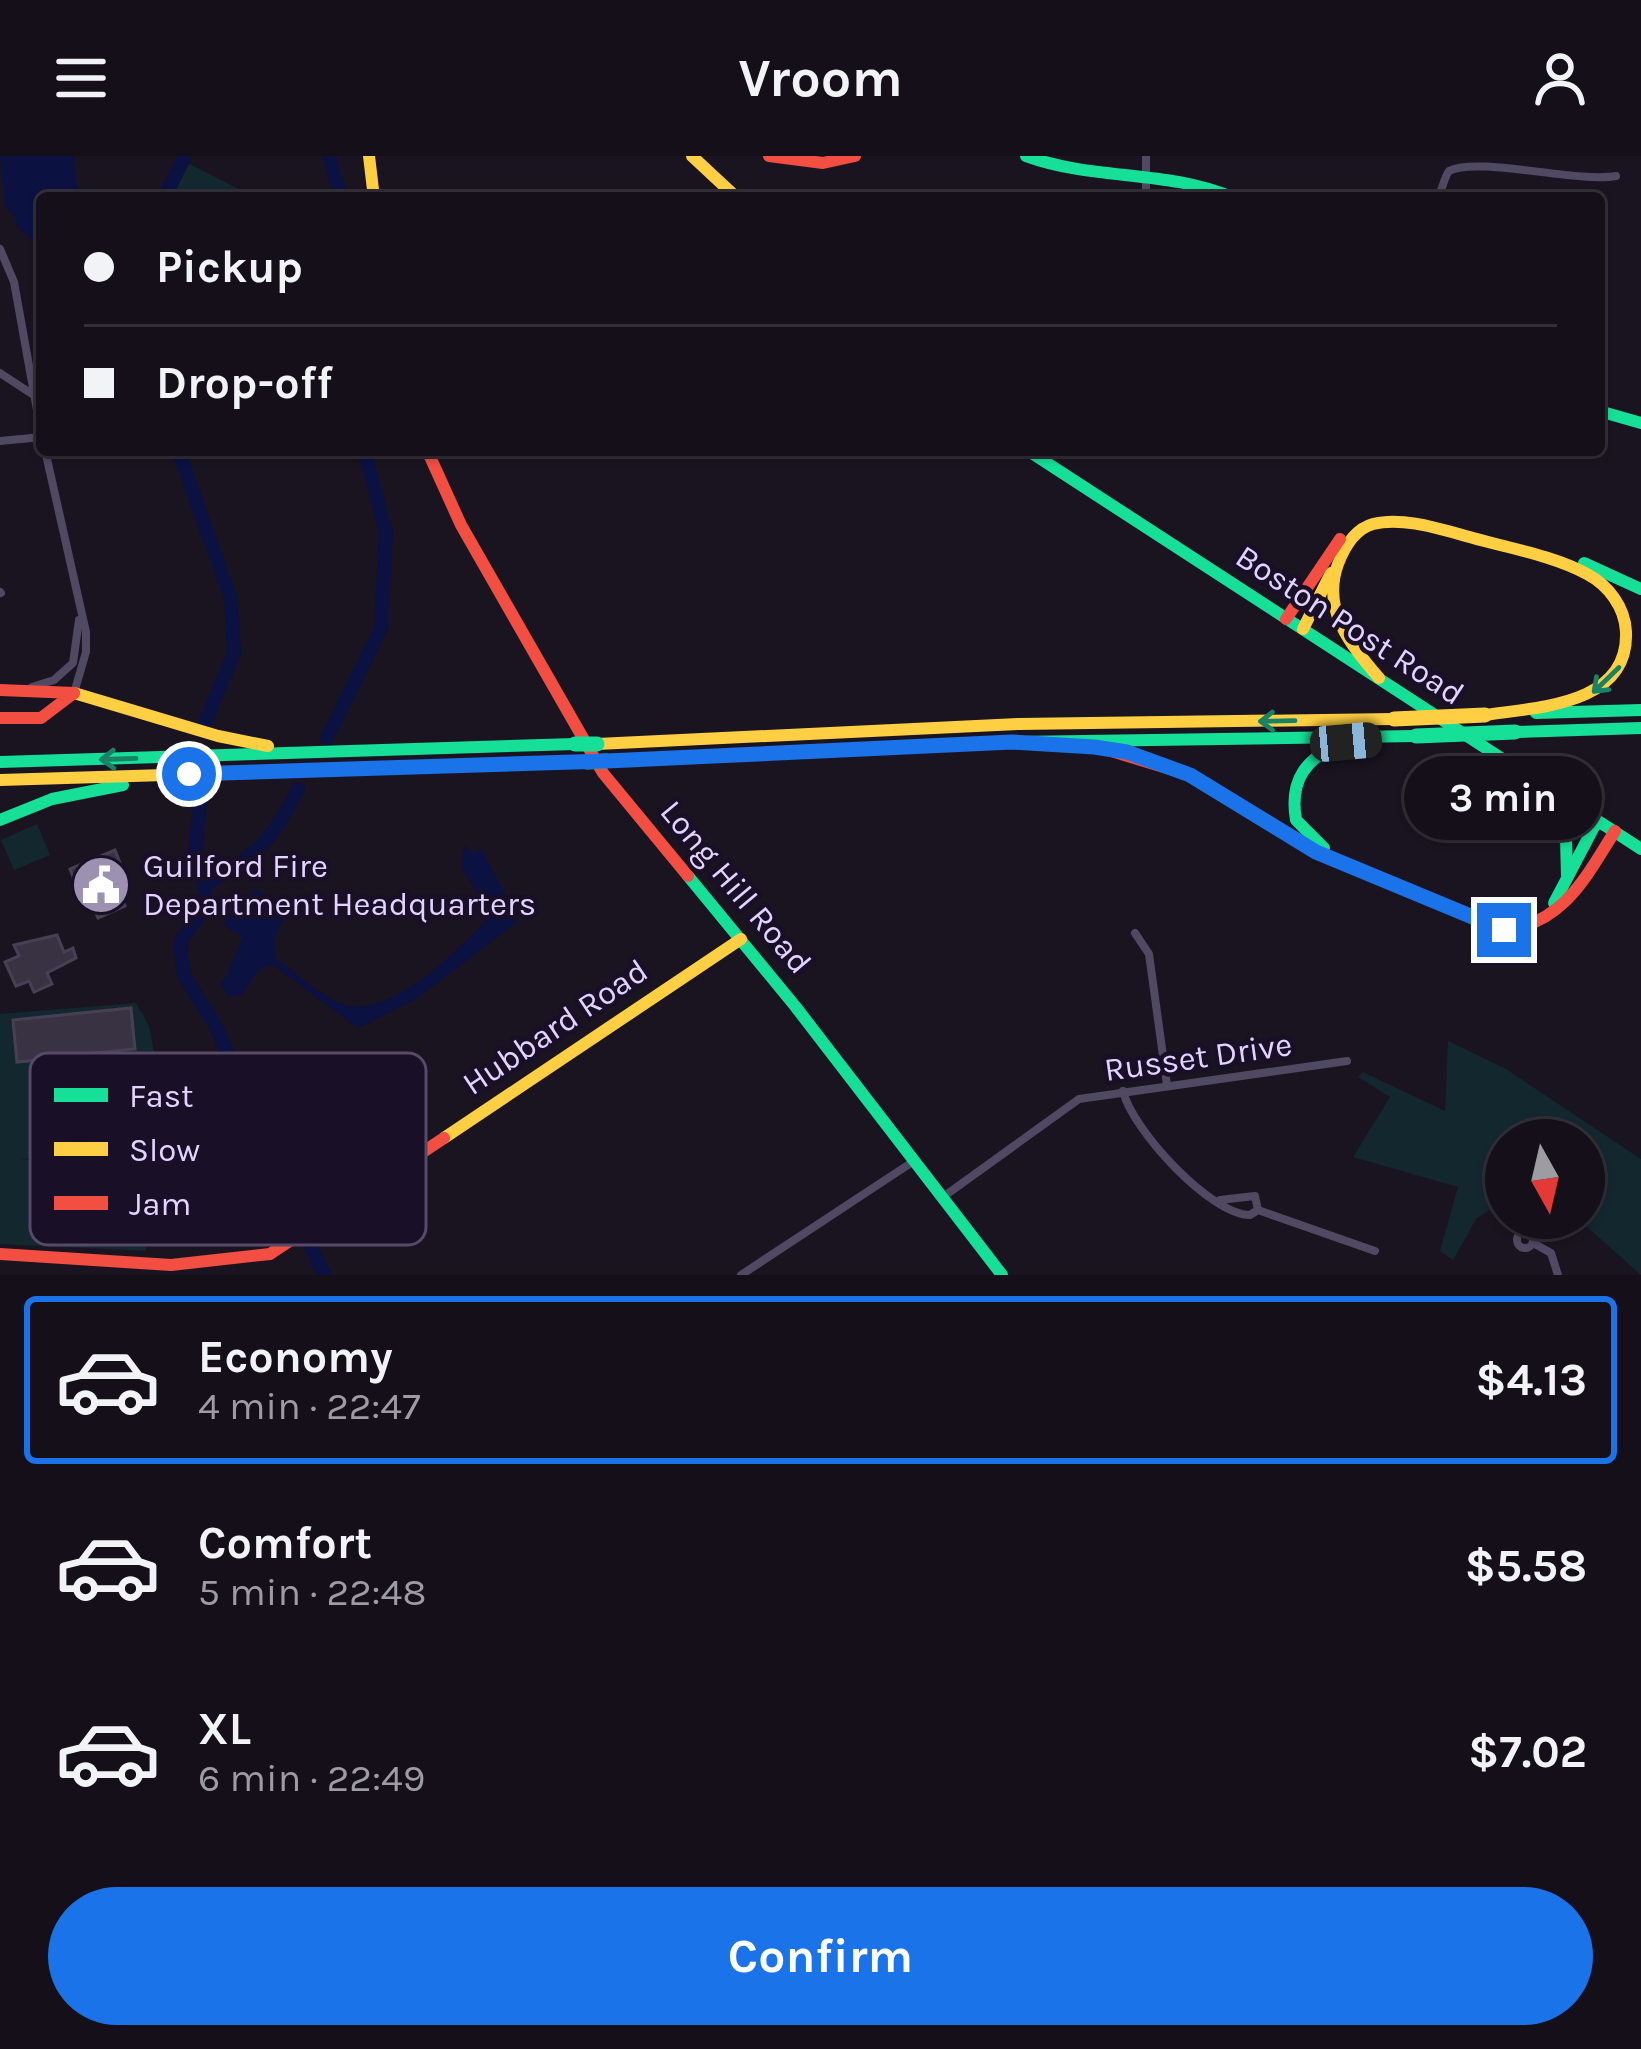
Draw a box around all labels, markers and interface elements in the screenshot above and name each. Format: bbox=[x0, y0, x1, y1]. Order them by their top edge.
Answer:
icon: menu bbox=[48, 45, 114, 111]
icon: person bbox=[1527, 45, 1593, 111]
text: Vroom bbox=[738, 46, 903, 110]
text: Pickup bbox=[156, 241, 303, 293]
text: Drop-off bbox=[156, 357, 333, 409]
street label: Boston Post Road bbox=[1229, 537, 1471, 713]
one-way arrow bbox=[1592, 665, 1622, 695]
one-way arrow bbox=[1258, 709, 1297, 732]
car bbox=[1309, 721, 1383, 763]
one-way arrow bbox=[99, 747, 138, 770]
route start bbox=[162, 747, 216, 801]
callout: 3 min bbox=[1405, 756, 1603, 840]
text: 3 min bbox=[1449, 775, 1557, 821]
street label: Long Hill Road bbox=[653, 793, 819, 981]
place label: Guilford Fire Department Headquarters bbox=[143, 847, 536, 923]
public building icon: Guilford Fire Department Headquarters bbox=[70, 854, 132, 916]
route end bbox=[1477, 903, 1531, 957]
street label: Hubbard Road bbox=[455, 951, 655, 1103]
street label: Russet Drive bbox=[1102, 1025, 1294, 1089]
legend bbox=[30, 1053, 426, 1245]
text: Fast bbox=[129, 1077, 193, 1115]
north arrow bbox=[1485, 1119, 1605, 1239]
map controls bbox=[1485, 1119, 1605, 1239]
text: Slow bbox=[129, 1131, 200, 1169]
text: Jam bbox=[129, 1185, 191, 1223]
icon: car bbox=[54, 1326, 162, 1434]
text: Economy bbox=[198, 1331, 393, 1383]
text: $4.13 bbox=[1476, 1354, 1587, 1406]
text: 4 min · 22:47 bbox=[198, 1383, 420, 1429]
icon: car bbox=[54, 1512, 162, 1620]
text: Comfort bbox=[198, 1517, 372, 1569]
text: $5.58 bbox=[1465, 1540, 1587, 1592]
text: 5 min · 22:48 bbox=[198, 1569, 426, 1615]
icon: car bbox=[54, 1698, 162, 1806]
text: XL bbox=[198, 1703, 251, 1755]
text: $7.02 bbox=[1468, 1726, 1587, 1778]
text: 6 min · 22:49 bbox=[198, 1755, 425, 1801]
button: Confirm bbox=[48, 1887, 1593, 2025]

